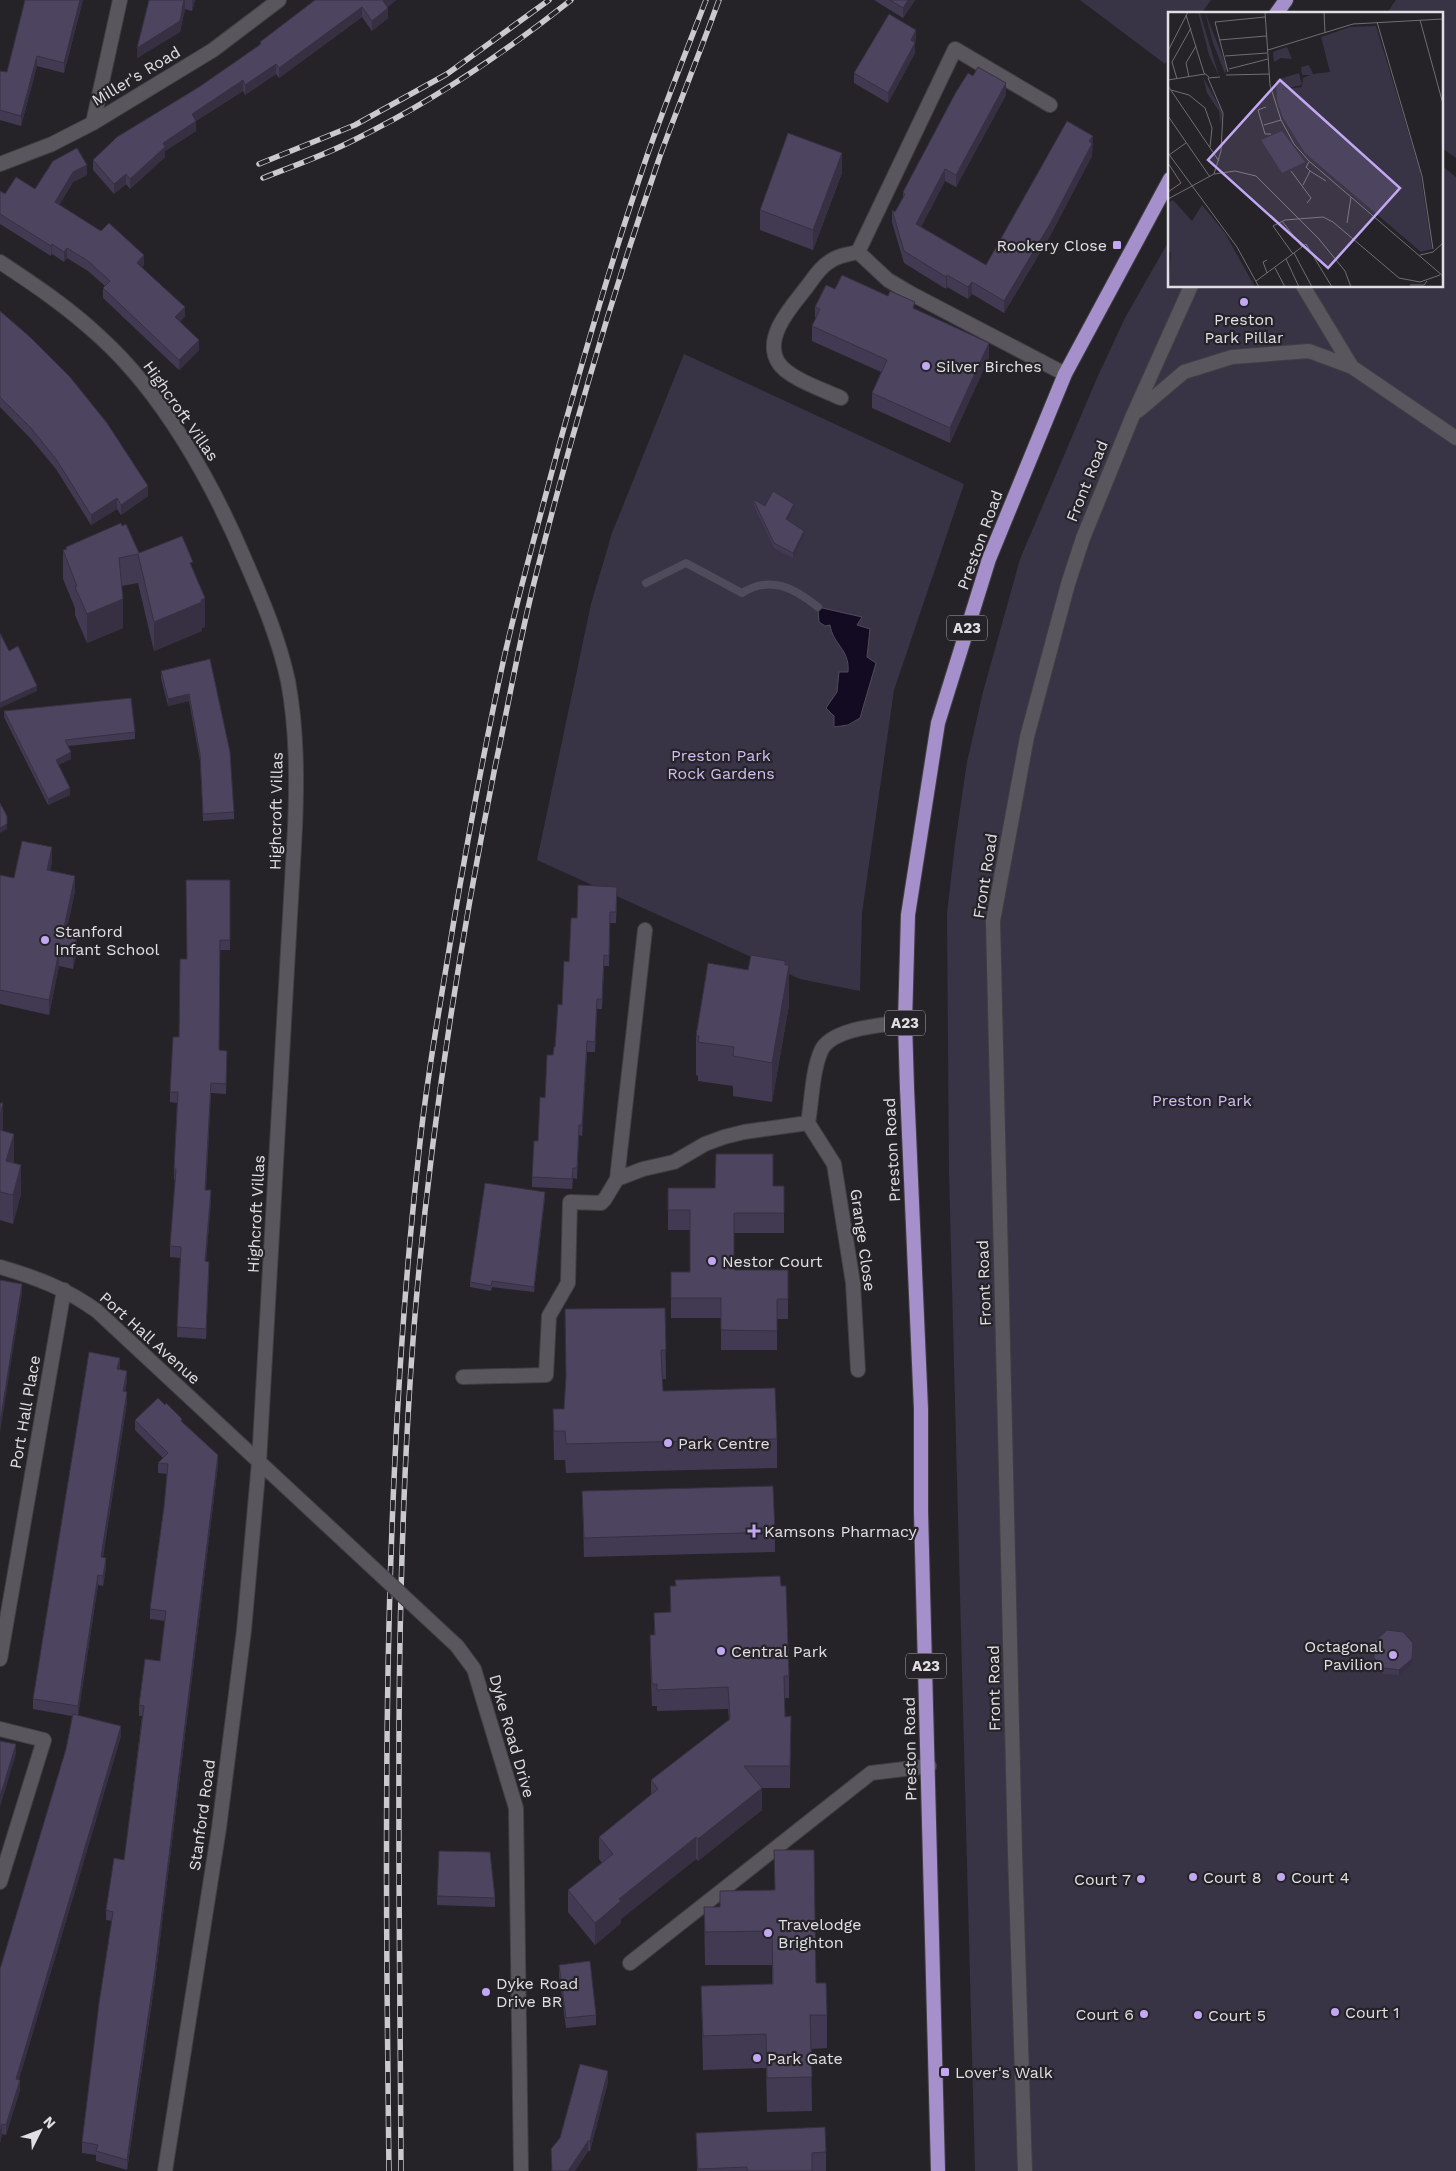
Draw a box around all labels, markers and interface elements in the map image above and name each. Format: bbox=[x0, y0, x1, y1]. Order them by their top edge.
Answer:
inset map bbox=[1168, 12, 1444, 288]
street label: Miller's Road bbox=[88, 42, 184, 110]
place label: Rookery Close bbox=[996, 236, 1107, 255]
marker: Rookery Close bbox=[1111, 239, 1123, 251]
marker: Preston Park Pillar bbox=[1238, 296, 1250, 308]
place label: Preston Park Pillar bbox=[1205, 310, 1284, 347]
street label: Highcroft Villas bbox=[139, 357, 223, 465]
place label: Silver Birches bbox=[936, 357, 1042, 376]
marker: Silver Birches bbox=[920, 360, 932, 372]
street label: Front Road bbox=[1062, 438, 1112, 524]
street label: Preston Road bbox=[953, 488, 1007, 592]
road number: A23 bbox=[947, 616, 987, 640]
park label: Preston Park Rock Gardens bbox=[667, 746, 775, 783]
street label: Highcroft Villas bbox=[265, 752, 287, 870]
street label: Front Road bbox=[969, 832, 1001, 920]
place label: Stanford Infant School bbox=[55, 922, 160, 959]
marker: Stanford Infant School bbox=[39, 934, 51, 946]
road number: A23 bbox=[885, 1010, 925, 1036]
park label: Preston Park bbox=[1152, 1091, 1252, 1110]
street label: Preston Road bbox=[880, 1097, 904, 1203]
street label: Highcroft Villas bbox=[243, 1155, 269, 1273]
street label: Grange Close bbox=[846, 1188, 880, 1292]
street label: Front Road bbox=[973, 1240, 995, 1326]
place label: Nestor Court bbox=[722, 1252, 823, 1271]
marker: Nestor Court bbox=[706, 1255, 718, 1267]
street label: Port Hall Avenue bbox=[96, 1288, 204, 1388]
street label: Port Hall Place bbox=[6, 1354, 44, 1470]
place label: Park Centre bbox=[678, 1434, 770, 1453]
marker: Park Centre bbox=[662, 1437, 674, 1449]
place label: Kamsons Pharmacy bbox=[764, 1522, 918, 1541]
marker: Kamsons Pharmacy bbox=[748, 1525, 760, 1537]
place label: Octagonal Pavilion bbox=[1304, 1637, 1383, 1674]
place label: Central Park bbox=[731, 1642, 827, 1661]
marker: Central Park bbox=[715, 1645, 727, 1657]
street label: Front Road bbox=[984, 1645, 1004, 1731]
marker: Octagonal Pavilion bbox=[1387, 1649, 1399, 1661]
road number: A23 bbox=[906, 1654, 946, 1678]
street label: Dyke Road Drive bbox=[485, 1672, 539, 1800]
street label: Preston Road bbox=[900, 1697, 920, 1801]
street label: Stanford Road bbox=[185, 1758, 219, 1872]
place label: Court 8 bbox=[1203, 1868, 1262, 1887]
place label: Court 4 bbox=[1291, 1868, 1350, 1887]
place label: Court 7 bbox=[1074, 1870, 1131, 1889]
marker: Court 8 bbox=[1187, 1871, 1199, 1883]
marker: Court 4 bbox=[1275, 1871, 1287, 1883]
marker: Court 7 bbox=[1135, 1873, 1147, 1885]
place label: Travelodge Brighton bbox=[778, 1915, 861, 1952]
marker: Travelodge Brighton bbox=[762, 1927, 774, 1939]
place label: Dyke Road Drive BR bbox=[496, 1974, 578, 2011]
marker: Dyke Road Drive BR bbox=[480, 1986, 492, 1998]
place label: Court 1 bbox=[1345, 2003, 1400, 2022]
place label: Court 6 bbox=[1076, 2005, 1134, 2024]
place label: Court 5 bbox=[1208, 2006, 1266, 2025]
marker: Court 1 bbox=[1329, 2006, 1341, 2018]
marker: Court 6 bbox=[1138, 2008, 1150, 2020]
marker: Court 5 bbox=[1192, 2009, 1204, 2021]
place label: Park Gate bbox=[767, 2049, 843, 2068]
marker: Park Gate bbox=[751, 2052, 763, 2064]
place label: Lover's Walk bbox=[955, 2063, 1053, 2082]
marker: Lover's Walk bbox=[939, 2066, 951, 2078]
north arrow bbox=[15, 2106, 65, 2156]
text: N bbox=[40, 2113, 59, 2132]

